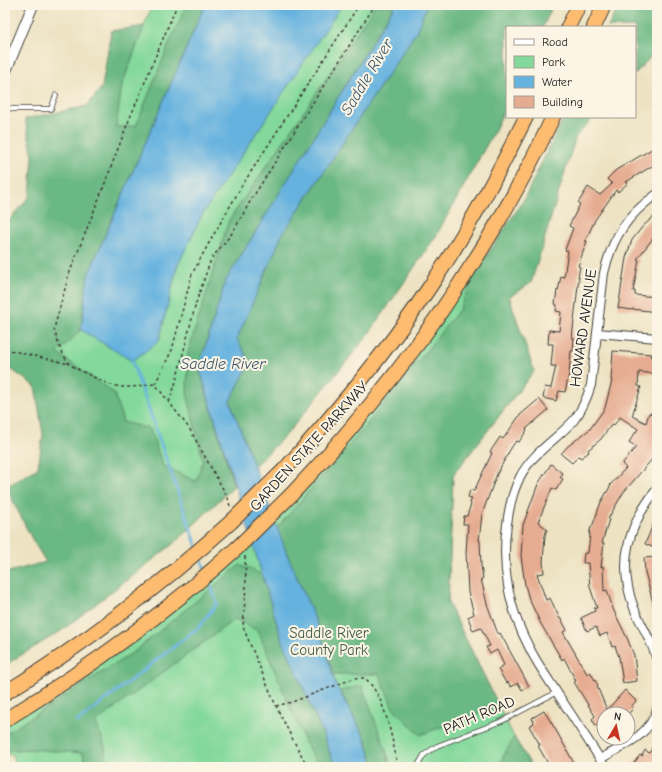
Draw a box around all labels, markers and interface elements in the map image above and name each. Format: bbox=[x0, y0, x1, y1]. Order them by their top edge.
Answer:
legend bbox=[506, 26, 636, 118]
water label: Saddle River bbox=[337, 35, 397, 118]
text: Road bbox=[542, 35, 568, 49]
text: Park bbox=[542, 55, 565, 69]
text: Water bbox=[542, 75, 572, 89]
text: Building bbox=[542, 95, 583, 109]
street label: HOWARD AVENUE bbox=[566, 268, 600, 388]
water label: Saddle River bbox=[180, 355, 266, 373]
street label: GARDEN STATE PARKWAY bbox=[246, 377, 372, 515]
park label: Saddle River County Park bbox=[289, 624, 369, 659]
street label: PATH ROAD bbox=[441, 692, 517, 738]
north arrow bbox=[596, 706, 636, 746]
text: N bbox=[613, 710, 622, 724]

